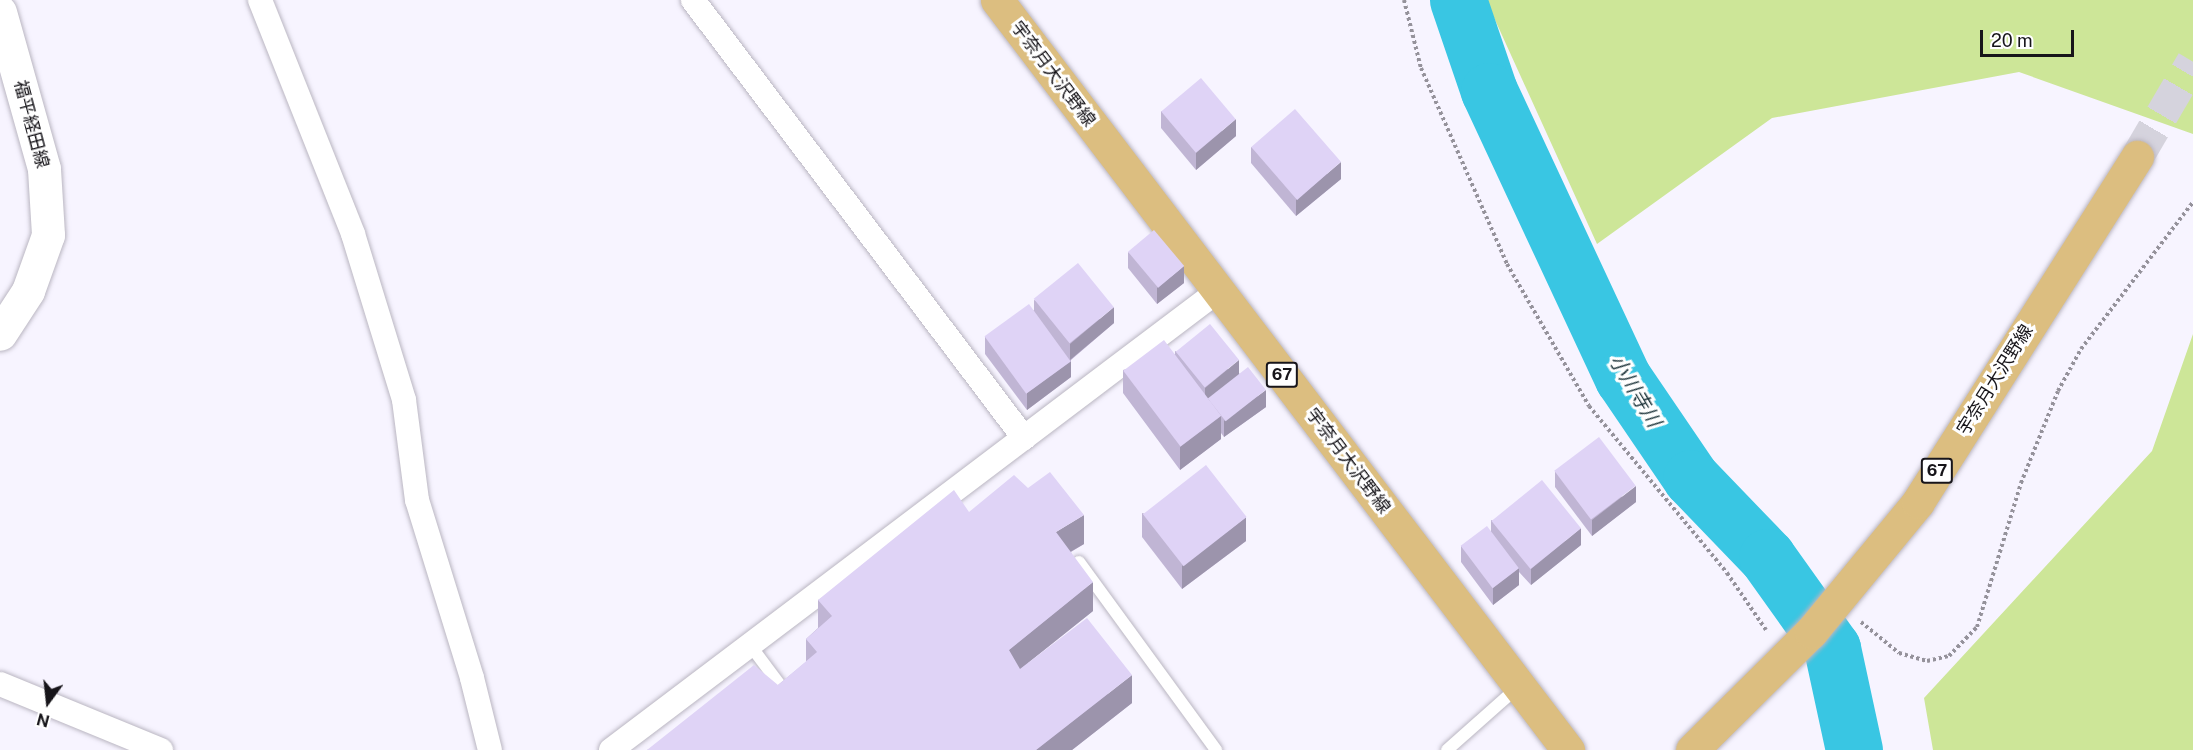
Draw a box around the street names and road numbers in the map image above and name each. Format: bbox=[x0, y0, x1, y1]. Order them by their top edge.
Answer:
street label: 宇奈月大沢野線 bbox=[1006, 17, 1100, 131]
street label: 福平経田線 bbox=[9, 78, 53, 170]
street label: 宇奈月大沢野線 bbox=[1952, 321, 2038, 439]
road number: 67 bbox=[1266, 362, 1298, 388]
street label: 宇奈月大沢野線 bbox=[1301, 404, 1395, 518]
road number: 67 bbox=[1920, 458, 1954, 484]

